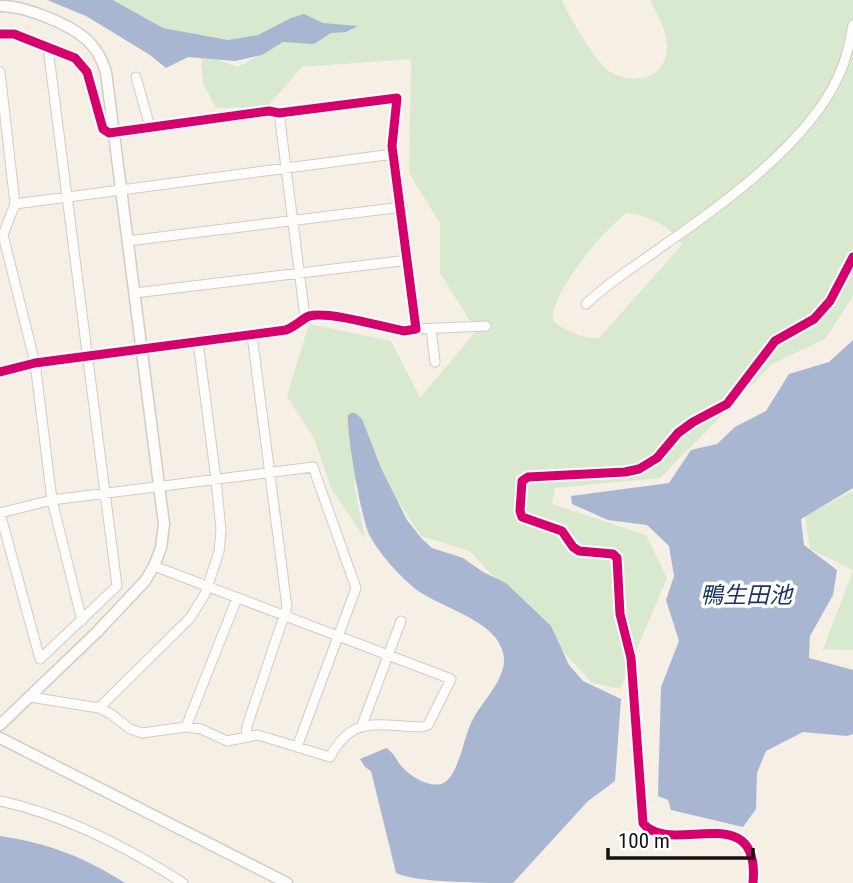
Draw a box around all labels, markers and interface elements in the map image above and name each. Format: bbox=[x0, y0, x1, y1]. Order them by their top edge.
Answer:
water label: 鴨生田池 bbox=[700, 582, 794, 609]
scale bar bbox=[608, 816, 753, 860]
text: 100 m bbox=[618, 829, 670, 853]

